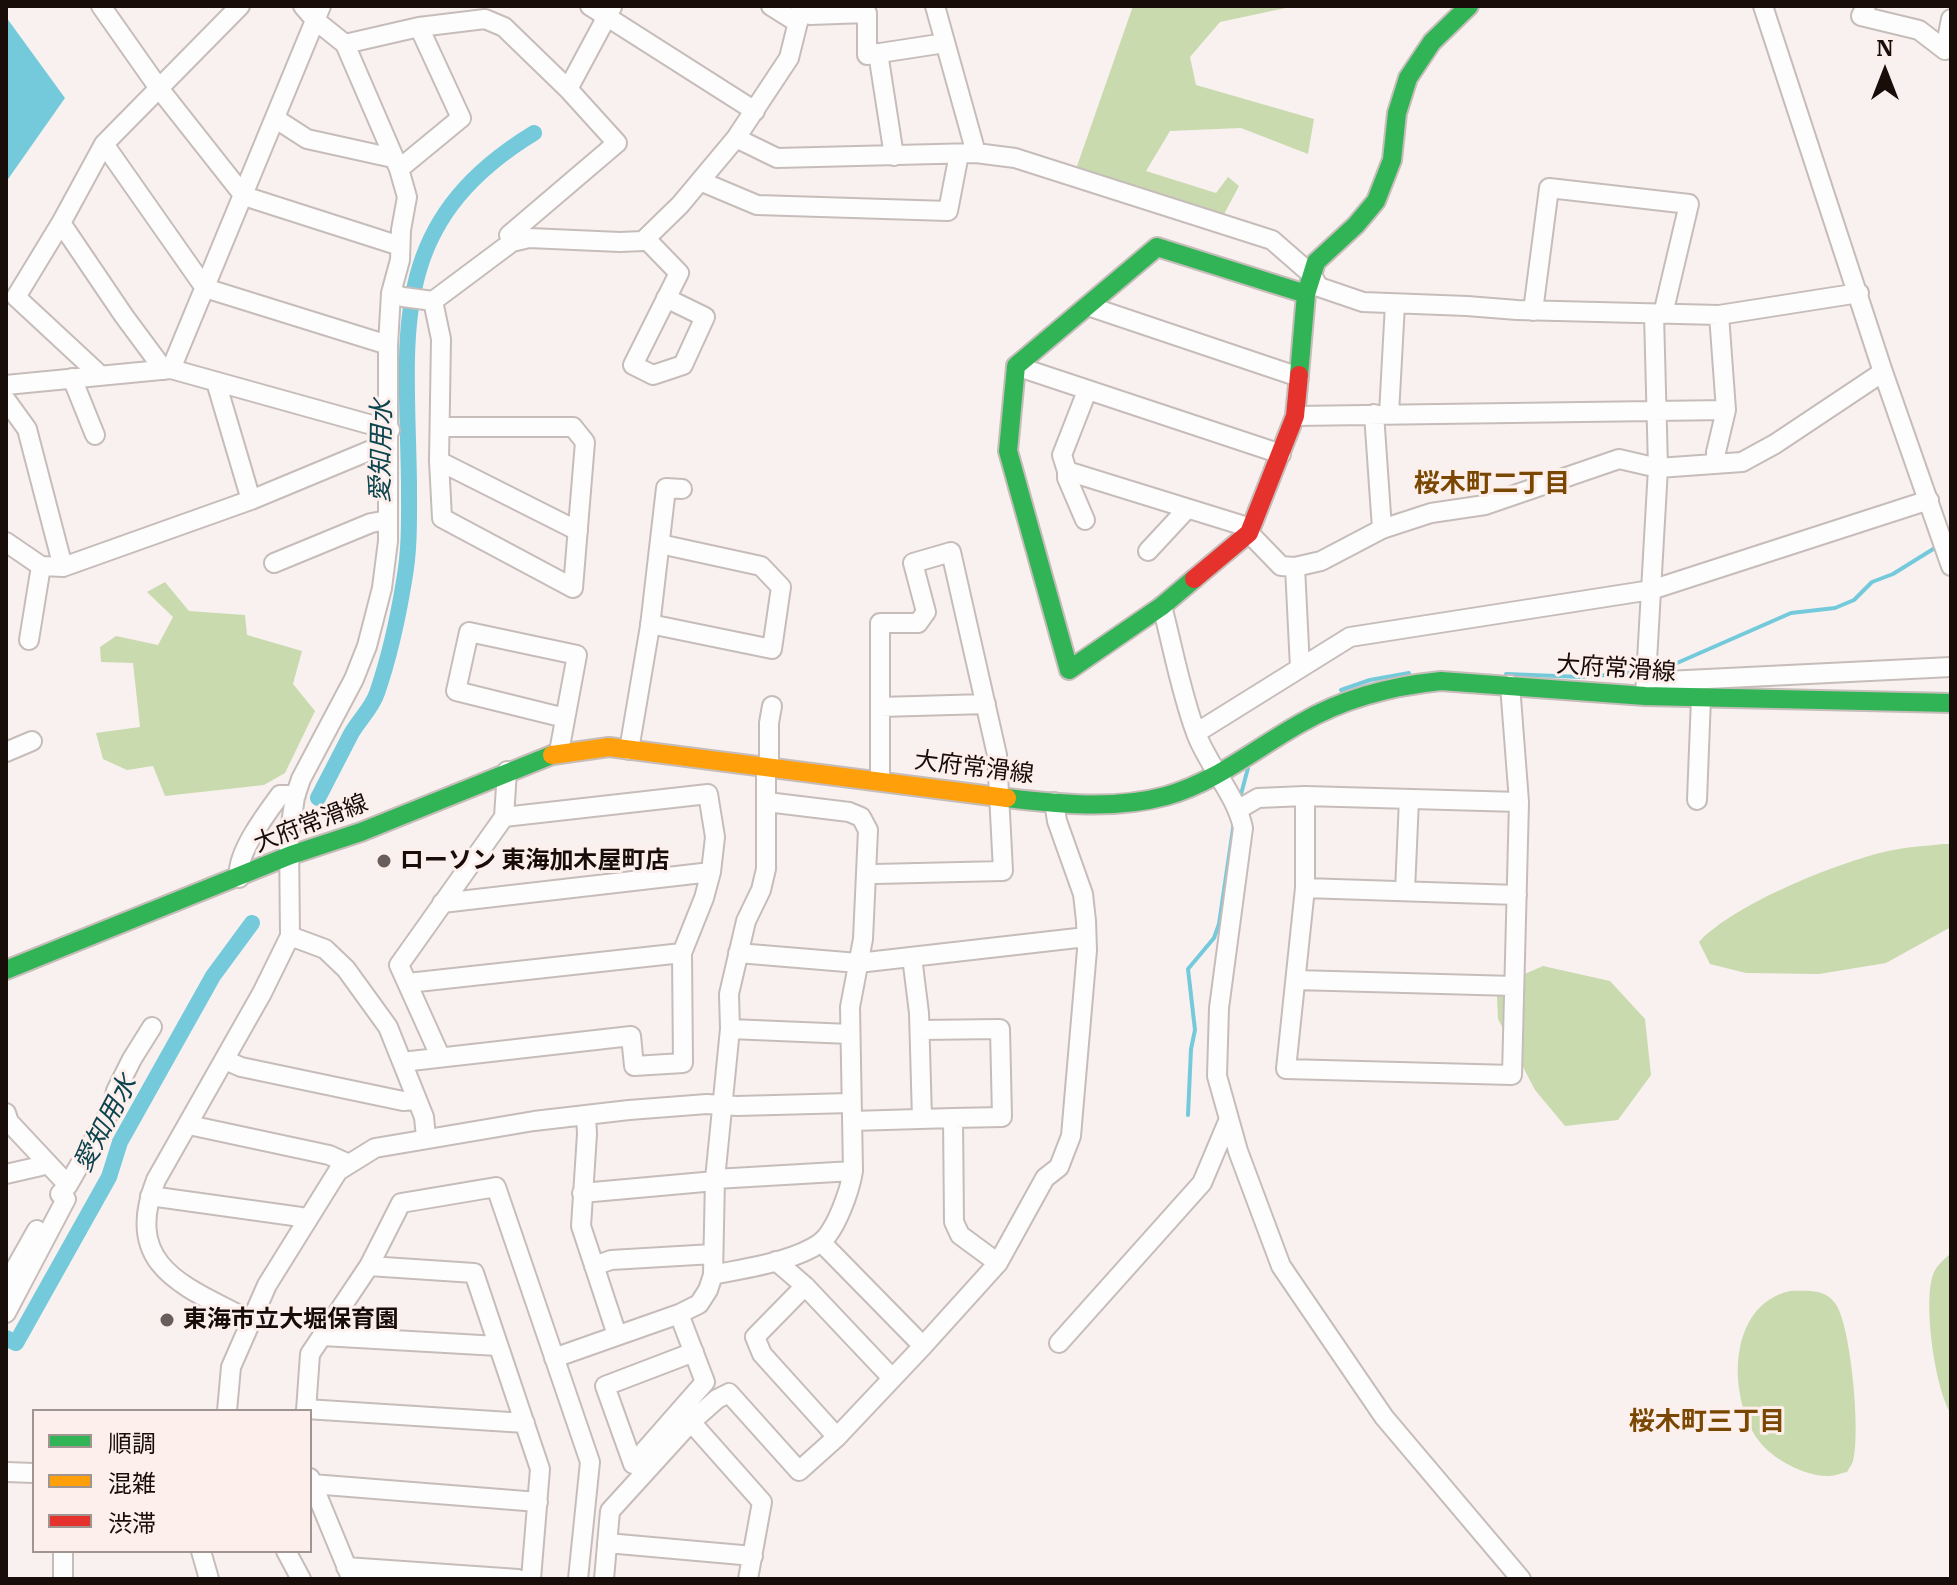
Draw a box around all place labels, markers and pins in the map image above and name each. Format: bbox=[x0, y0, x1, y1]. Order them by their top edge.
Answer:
place label: ローソン 東海加木屋町店 bbox=[400, 847, 670, 875]
marker: ローソン 東海加木屋町店 bbox=[375, 852, 393, 870]
place label: 東海市立大堀保育園 bbox=[183, 1306, 399, 1334]
marker: 東海市立大堀保育園 bbox=[158, 1311, 176, 1329]

